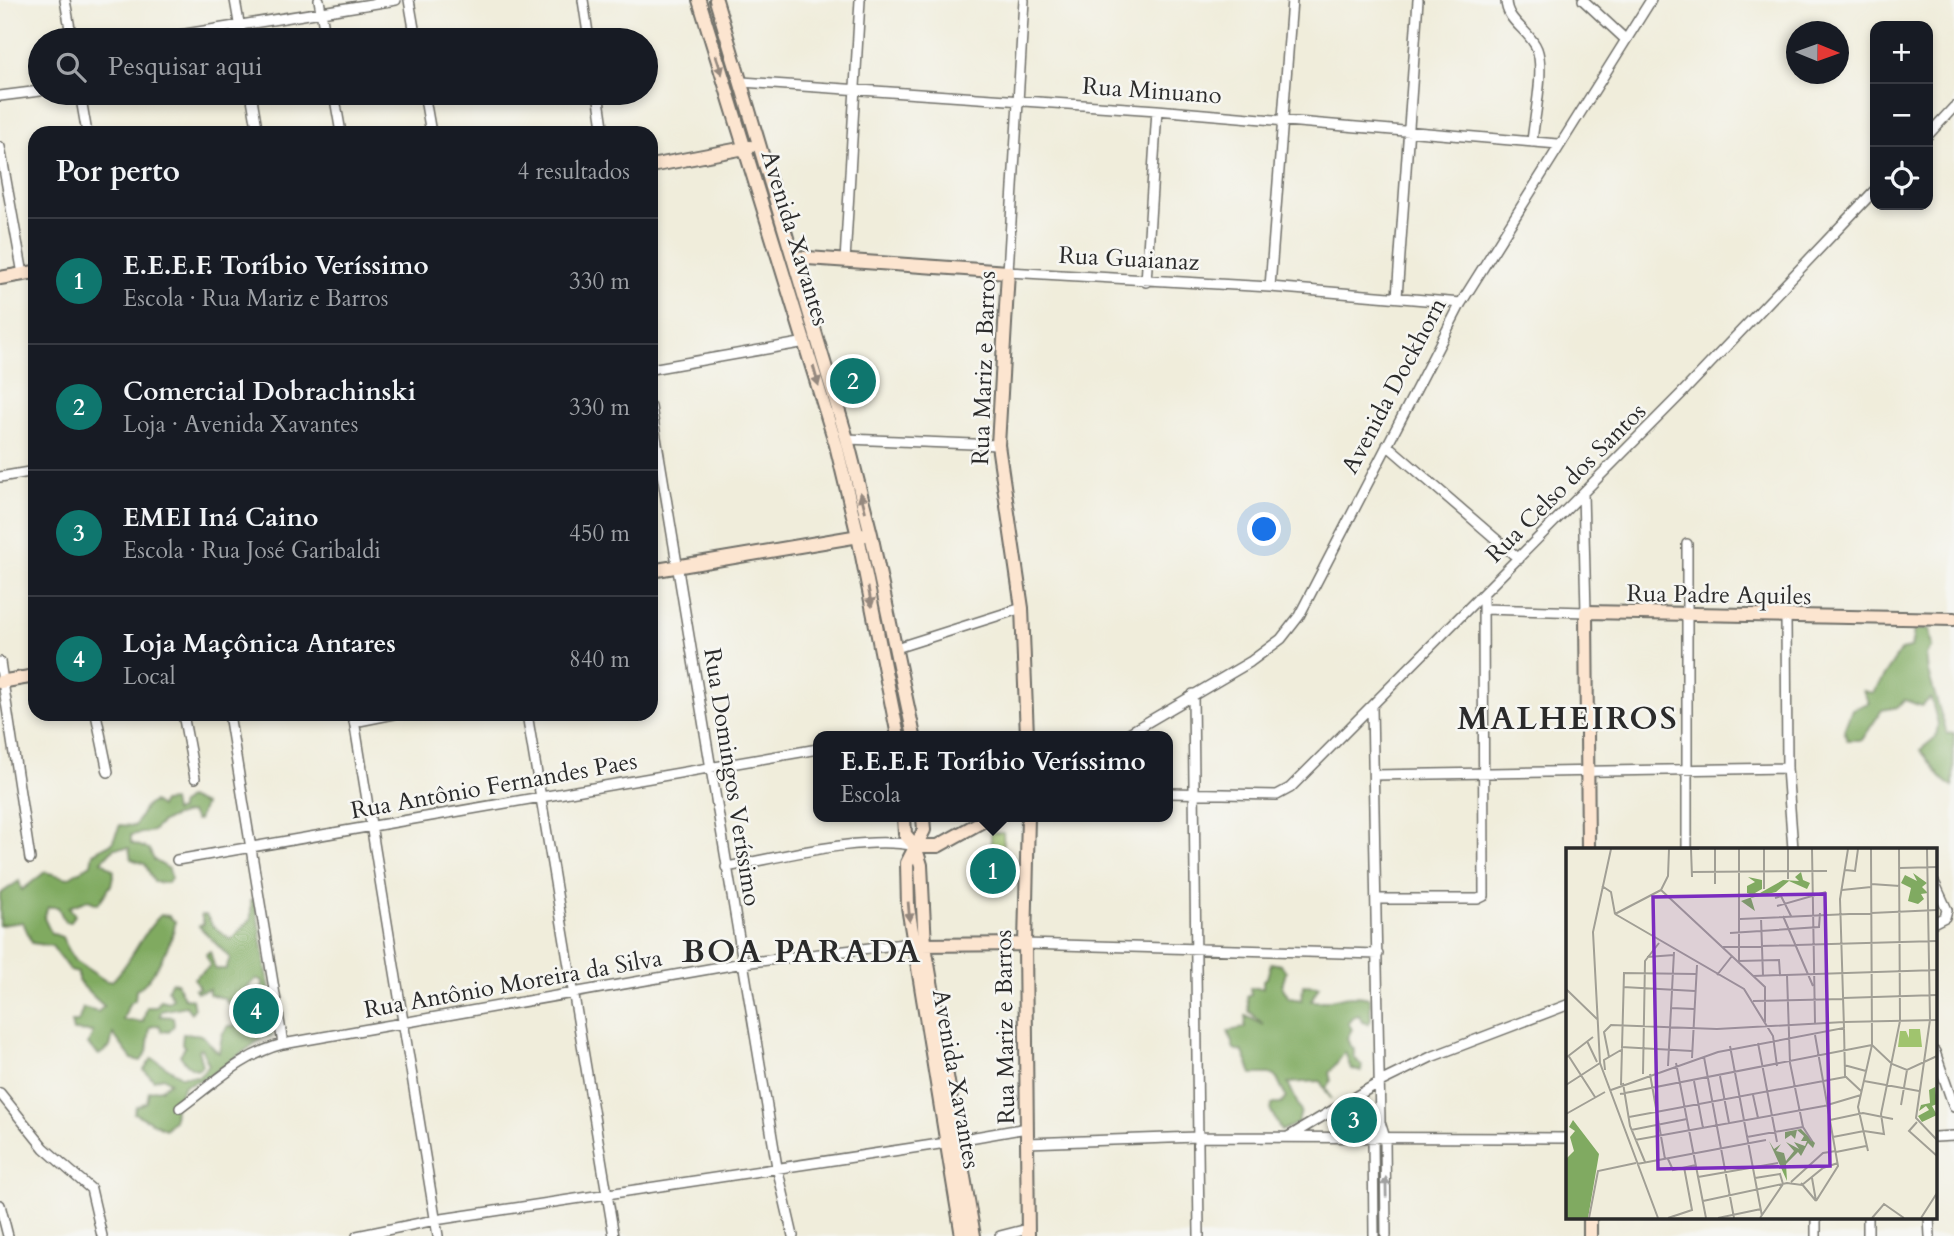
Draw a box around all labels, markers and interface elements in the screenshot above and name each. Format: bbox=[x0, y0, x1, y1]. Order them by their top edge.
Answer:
north arrow bbox=[1786, 21, 1849, 84]
map controls bbox=[1870, 21, 1933, 210]
button: + bbox=[1870, 21, 1933, 84]
search box bbox=[28, 28, 658, 105]
icon: search bbox=[52, 48, 90, 86]
text: Pesquisar aqui bbox=[108, 49, 263, 84]
one-way arrow bbox=[715, 55, 725, 76]
street label: Rua Minuano bbox=[1081, 70, 1223, 112]
button: − bbox=[1870, 84, 1933, 147]
street label: Avenida Xavantes bbox=[753, 146, 837, 330]
button: locate bbox=[1870, 147, 1933, 210]
text: Por perto bbox=[56, 151, 180, 192]
text: 4 resultados bbox=[517, 156, 630, 187]
street label: Rua Guaianaz bbox=[1058, 239, 1201, 279]
text: E.E.E.F. Toríbio Veríssimo bbox=[123, 248, 429, 283]
text: 1 bbox=[73, 266, 85, 297]
text: 330 m bbox=[569, 266, 630, 297]
street label: Rua Mariz e Barros bbox=[964, 270, 1004, 466]
text: Escola · Rua Mariz e Barros bbox=[123, 283, 388, 314]
street label: Avenida Dockhorn bbox=[1334, 292, 1454, 480]
pin: 2 bbox=[830, 355, 876, 407]
one-way arrow bbox=[811, 366, 821, 387]
text: Comercial Dobrachinski bbox=[123, 374, 416, 409]
text: 2 bbox=[73, 392, 85, 423]
text: 330 m bbox=[569, 392, 630, 423]
street label: Rua Celso dos Santos bbox=[1479, 396, 1653, 570]
text: Loja · Avenida Xavantes bbox=[123, 409, 358, 440]
one-way arrow bbox=[857, 491, 868, 513]
text: EMEI Iná Caino bbox=[123, 500, 318, 535]
your location bbox=[1247, 512, 1281, 546]
text: 3 bbox=[73, 518, 85, 549]
text: 450 m bbox=[569, 518, 630, 549]
text: Escola · Rua José Garibaldi bbox=[123, 535, 381, 566]
street label: Rua Padre Aquiles bbox=[1626, 577, 1812, 613]
one-way arrow bbox=[865, 586, 876, 608]
text: Loja Maçônica Antares bbox=[123, 626, 396, 661]
text: 4 bbox=[73, 644, 85, 675]
text: 840 m bbox=[569, 644, 630, 675]
street label: Rua Domingos Veríssimo bbox=[695, 646, 769, 908]
text: Local bbox=[123, 661, 176, 692]
district label: MALHEIROS bbox=[1457, 697, 1679, 741]
popup bbox=[813, 731, 1173, 822]
text: E.E.E.F. Toríbio Veríssimo bbox=[840, 744, 1146, 779]
street label: Rua Antônio Fernandes Paes bbox=[348, 745, 640, 827]
text: Escola bbox=[840, 779, 901, 810]
pin: 1 bbox=[970, 845, 1016, 897]
inset map bbox=[1566, 848, 1937, 1218]
one-way arrow bbox=[904, 901, 915, 923]
street label: Rua Mariz e Barros bbox=[987, 929, 1023, 1125]
district label: BOA PARADA bbox=[682, 930, 922, 974]
street label: Rua Antônio Moreira da Silva bbox=[361, 941, 665, 1026]
pin: 4 bbox=[233, 985, 279, 1037]
street label: Avenida Xavantes bbox=[924, 987, 988, 1171]
pin: 3 bbox=[1331, 1094, 1377, 1146]
one-way arrow bbox=[1380, 1176, 1391, 1198]

